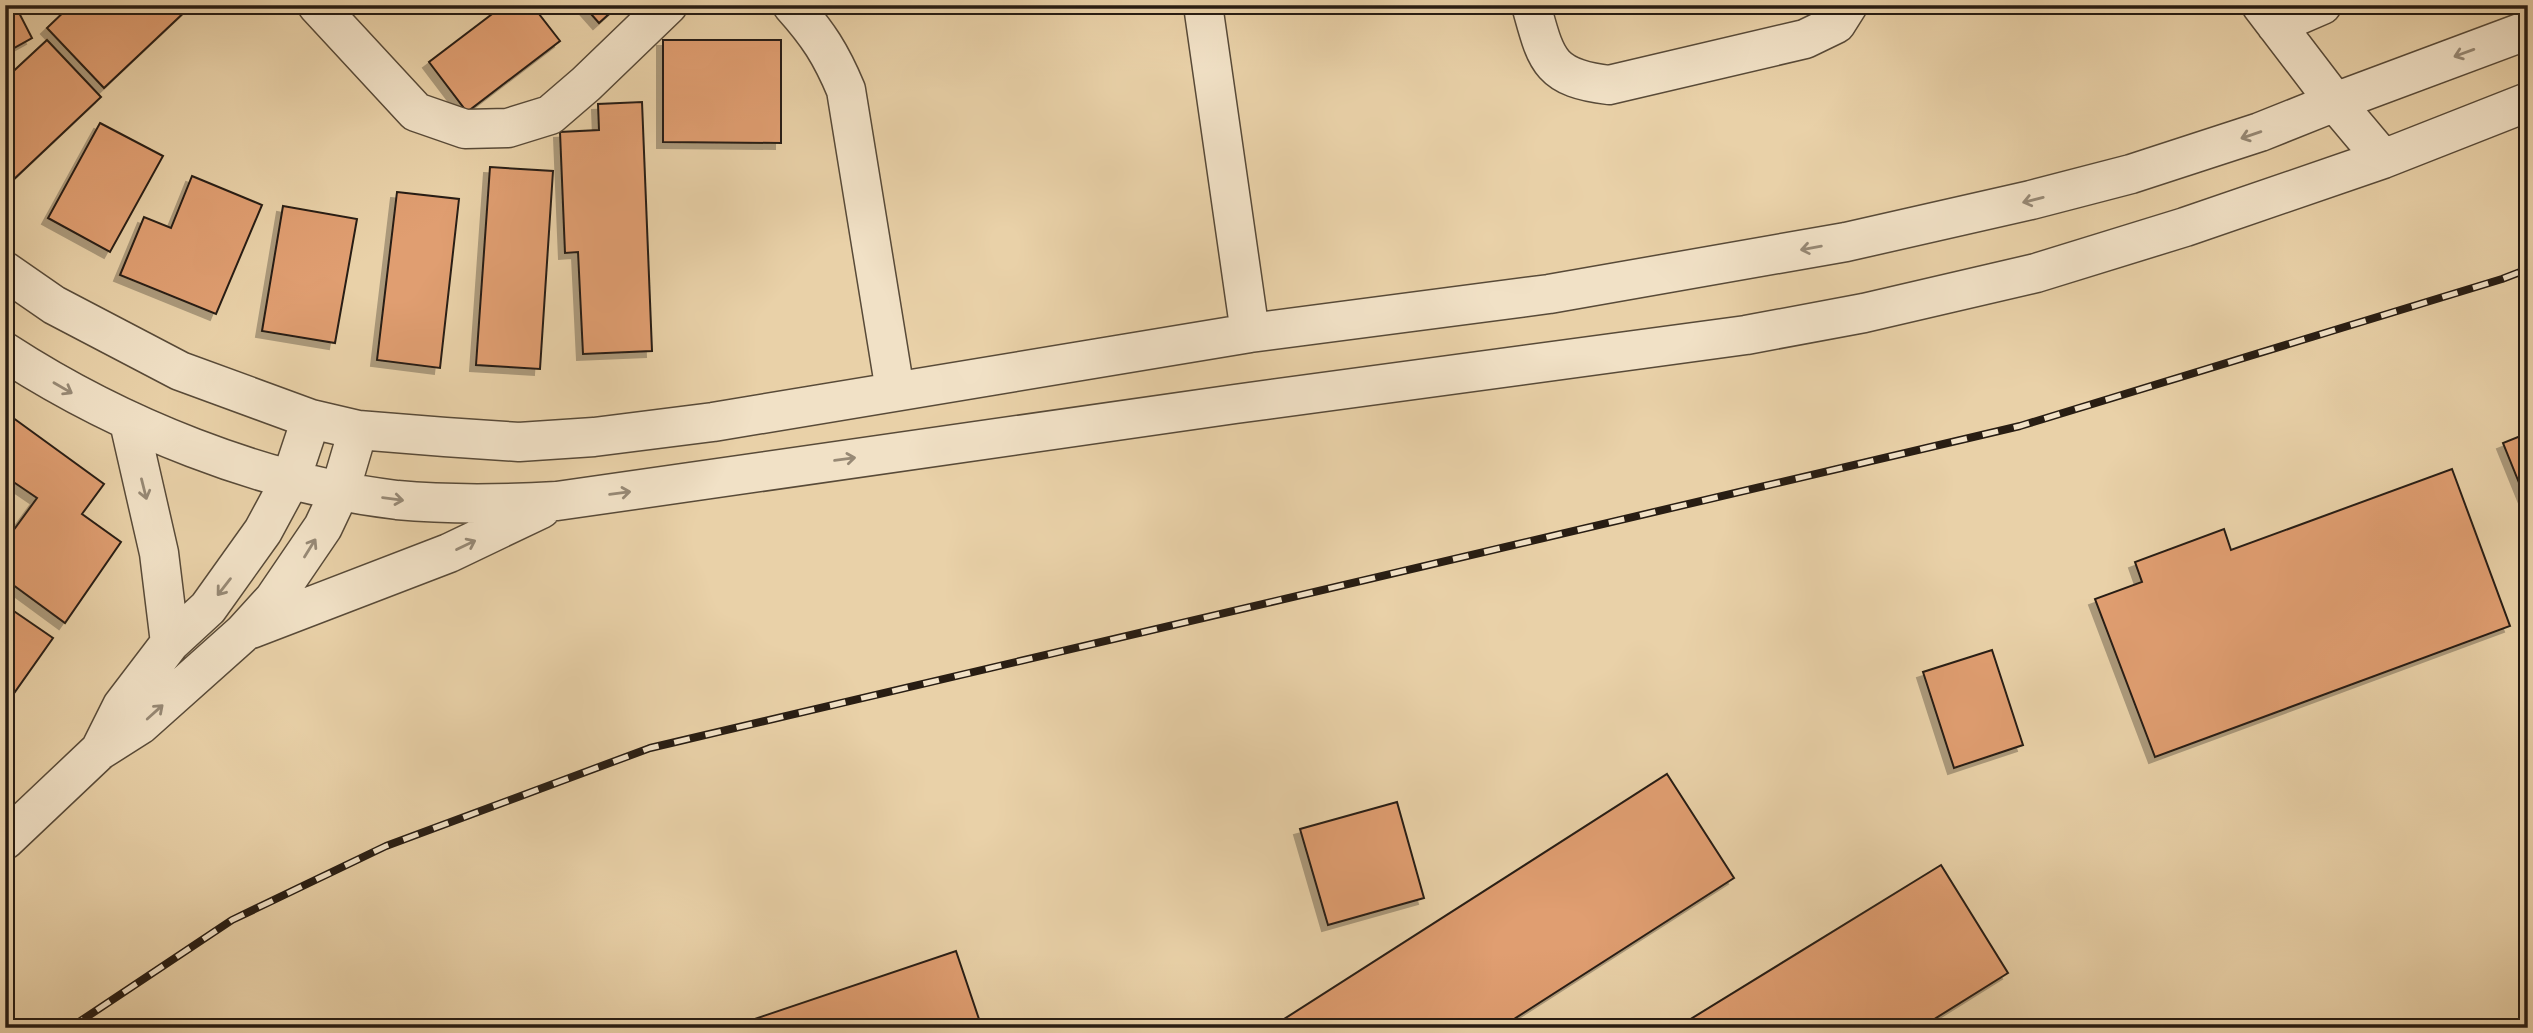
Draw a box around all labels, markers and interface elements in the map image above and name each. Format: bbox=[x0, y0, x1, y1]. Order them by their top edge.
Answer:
one-way arrow bbox=[2453, 48, 2475, 61]
one-way arrow bbox=[2241, 130, 2263, 142]
one-way arrow bbox=[2023, 194, 2045, 207]
one-way arrow bbox=[1800, 242, 1823, 255]
one-way arrow bbox=[53, 381, 73, 395]
one-way arrow bbox=[833, 453, 856, 466]
one-way arrow bbox=[138, 477, 151, 500]
one-way arrow bbox=[608, 487, 631, 500]
one-way arrow bbox=[381, 492, 404, 505]
one-way arrow bbox=[455, 538, 476, 552]
one-way arrow bbox=[303, 539, 318, 558]
one-way arrow bbox=[217, 578, 232, 596]
one-way arrow bbox=[146, 704, 163, 721]

